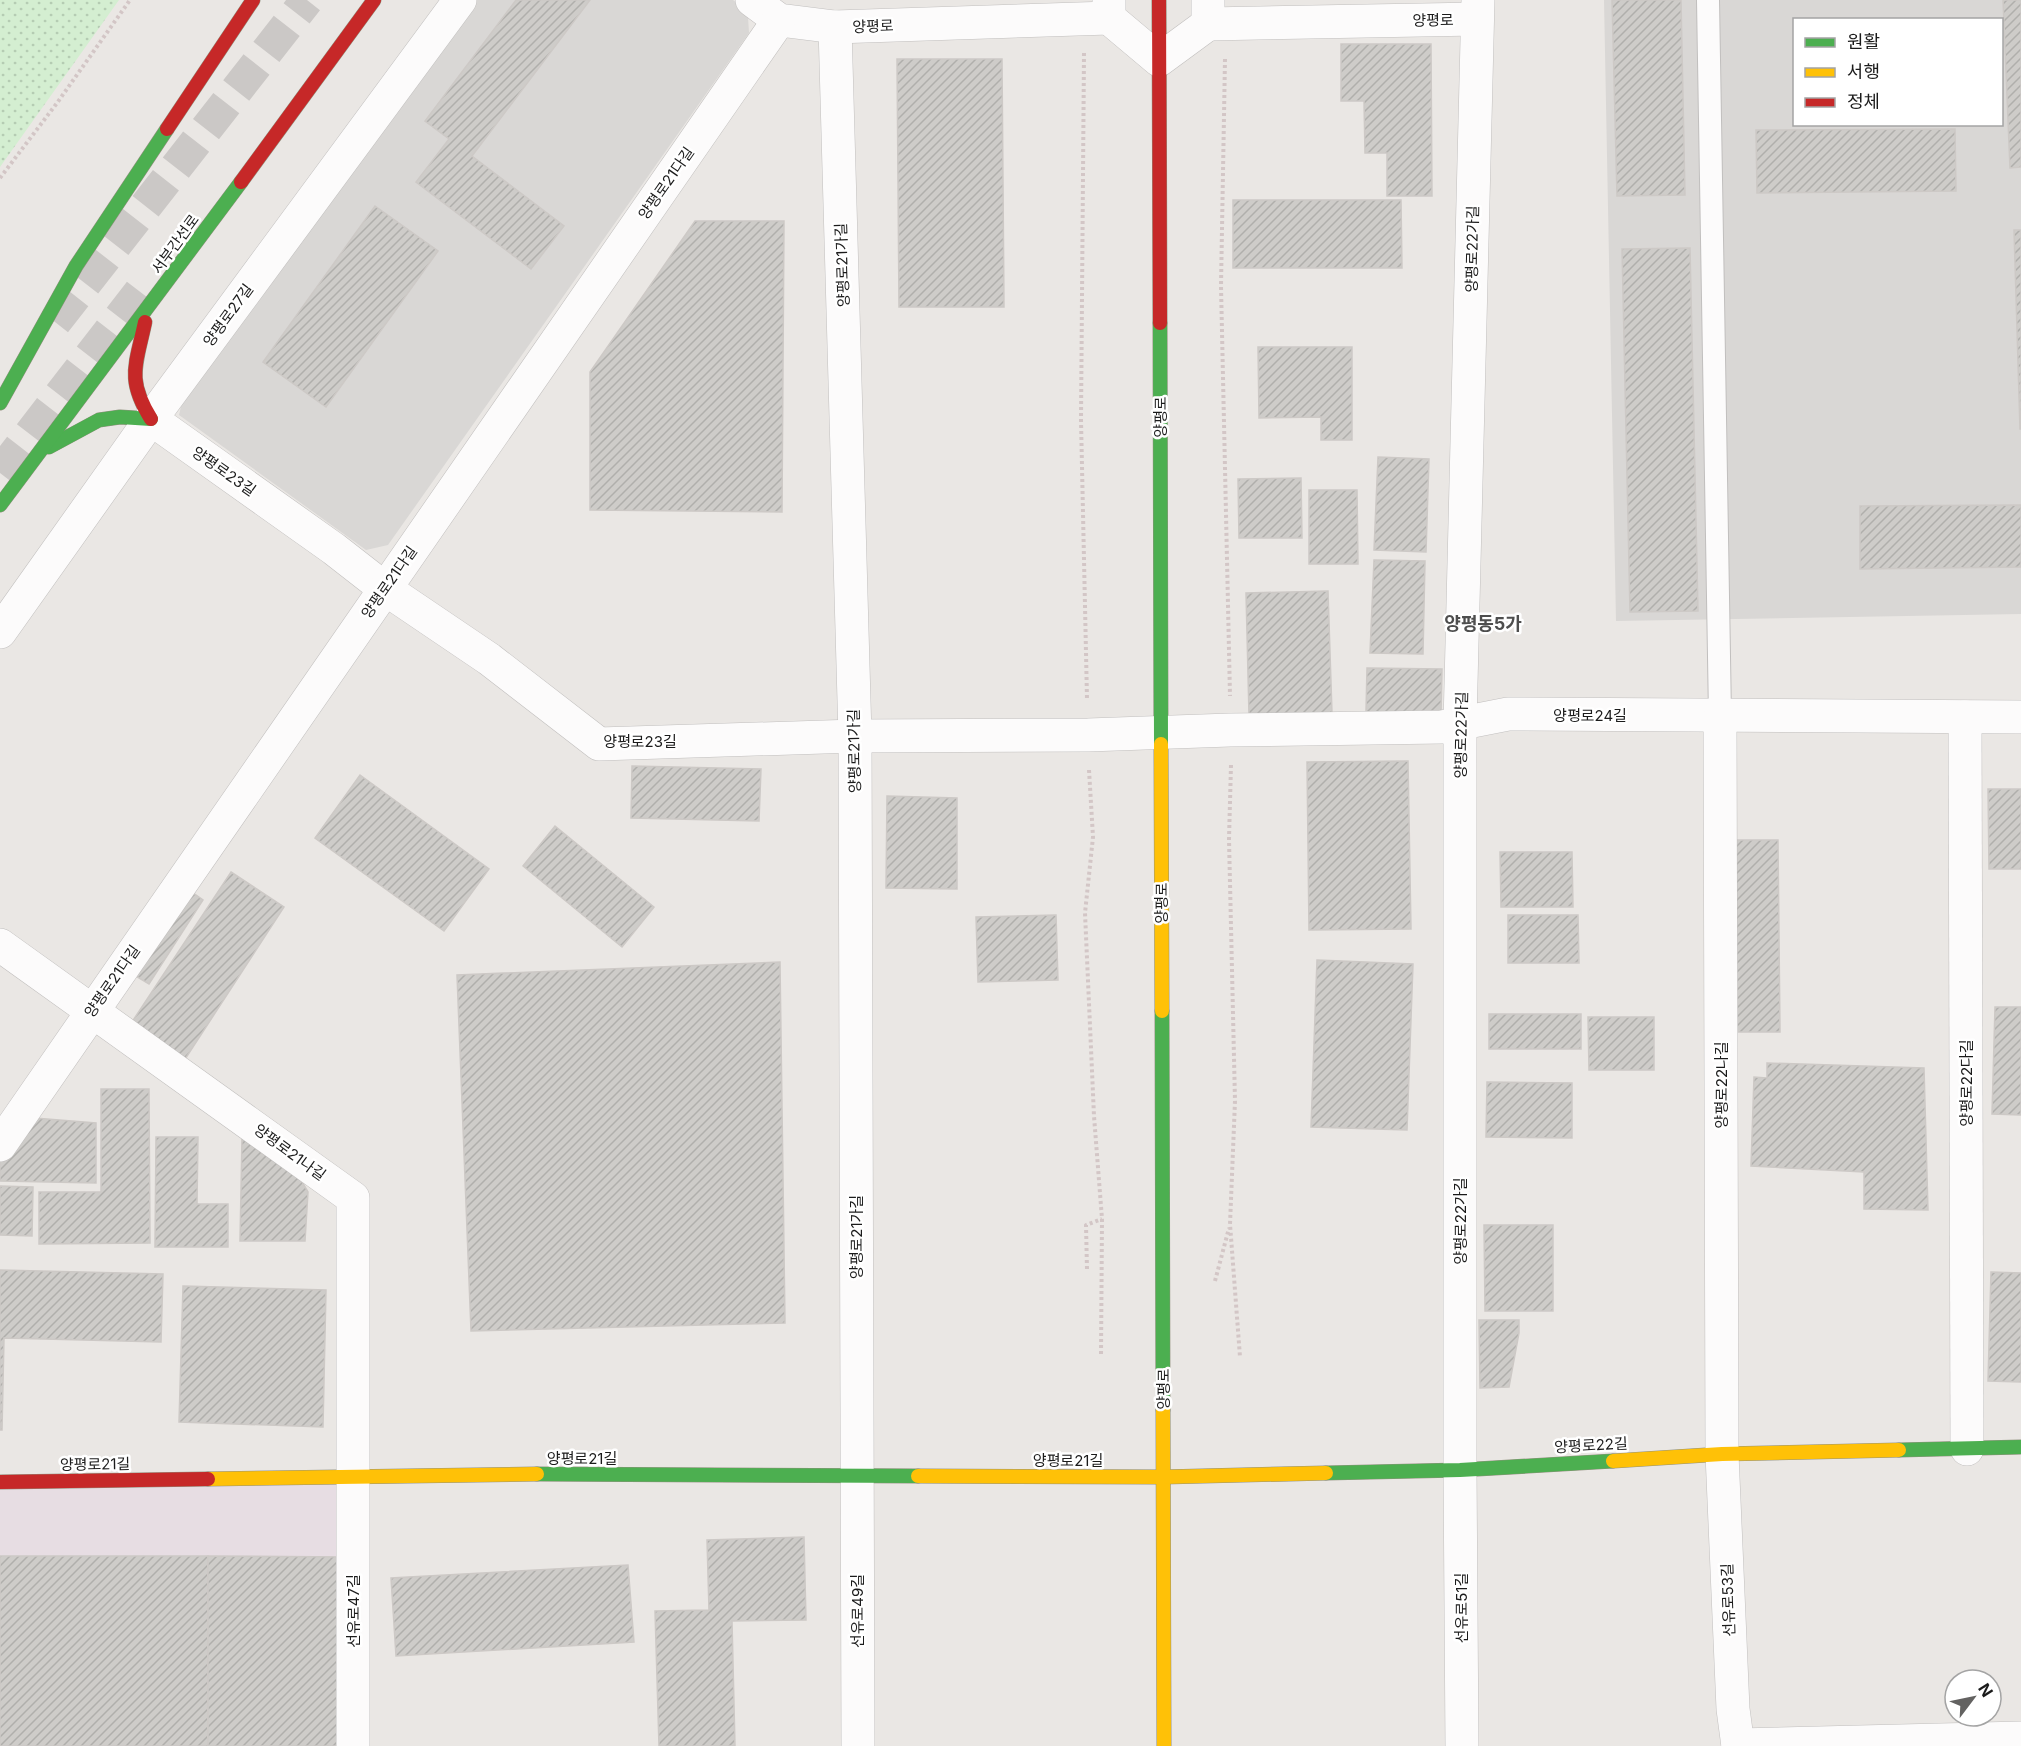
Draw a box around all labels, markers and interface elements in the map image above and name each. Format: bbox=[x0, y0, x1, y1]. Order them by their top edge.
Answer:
street label: 양평로 bbox=[1412, 10, 1454, 30]
street label: 양평로 bbox=[852, 16, 894, 36]
legend bbox=[1793, 18, 2003, 126]
text: 원활 bbox=[1847, 31, 1880, 52]
text: 서행 bbox=[1847, 61, 1880, 82]
text: 정체 bbox=[1847, 91, 1880, 112]
street label: 양평로21다길 bbox=[634, 143, 698, 223]
street label: 양평로22가길 bbox=[1462, 205, 1482, 293]
street label: 서부간선로 bbox=[147, 210, 203, 278]
street label: 양평로21가길 bbox=[831, 223, 853, 307]
street label: 양평로27길 bbox=[199, 280, 257, 350]
street label: 양평로 bbox=[1151, 396, 1170, 438]
street label: 양평로23길 bbox=[188, 442, 260, 500]
street label: 양평로21다길 bbox=[357, 542, 421, 622]
district label: 양평동5가 bbox=[1444, 613, 1522, 634]
street label: 양평로22가길 bbox=[1451, 691, 1471, 779]
street label: 양평로24길 bbox=[1553, 706, 1627, 725]
street label: 양평로21가길 bbox=[844, 709, 864, 793]
street label: 양평로23길 bbox=[603, 732, 677, 751]
street label: 양평로 bbox=[1152, 882, 1171, 924]
street label: 양평로21다길 bbox=[80, 941, 144, 1021]
street label: 양평로22다길 bbox=[1957, 1039, 1976, 1127]
street label: 양평로22나길 bbox=[1712, 1041, 1731, 1129]
street label: 양평로21나길 bbox=[250, 1120, 330, 1184]
street label: 양평로22가길 bbox=[1451, 1177, 1470, 1265]
street label: 양평로21가길 bbox=[847, 1195, 866, 1279]
street label: 양평로 bbox=[1154, 1368, 1173, 1410]
street label: 양평로22길 bbox=[1554, 1434, 1628, 1456]
street label: 양평로21길 bbox=[547, 1449, 617, 1468]
street label: 양평로21길 bbox=[1033, 1451, 1103, 1470]
street label: 양평로21길 bbox=[60, 1454, 130, 1474]
street label: 선유로53길 bbox=[1717, 1563, 1739, 1637]
street label: 선유로51길 bbox=[1452, 1573, 1471, 1643]
street label: 선유로47길 bbox=[344, 1574, 363, 1648]
street label: 선유로49길 bbox=[848, 1574, 867, 1648]
north arrow bbox=[1943, 1668, 2003, 1728]
text: N bbox=[1974, 1680, 1997, 1701]

